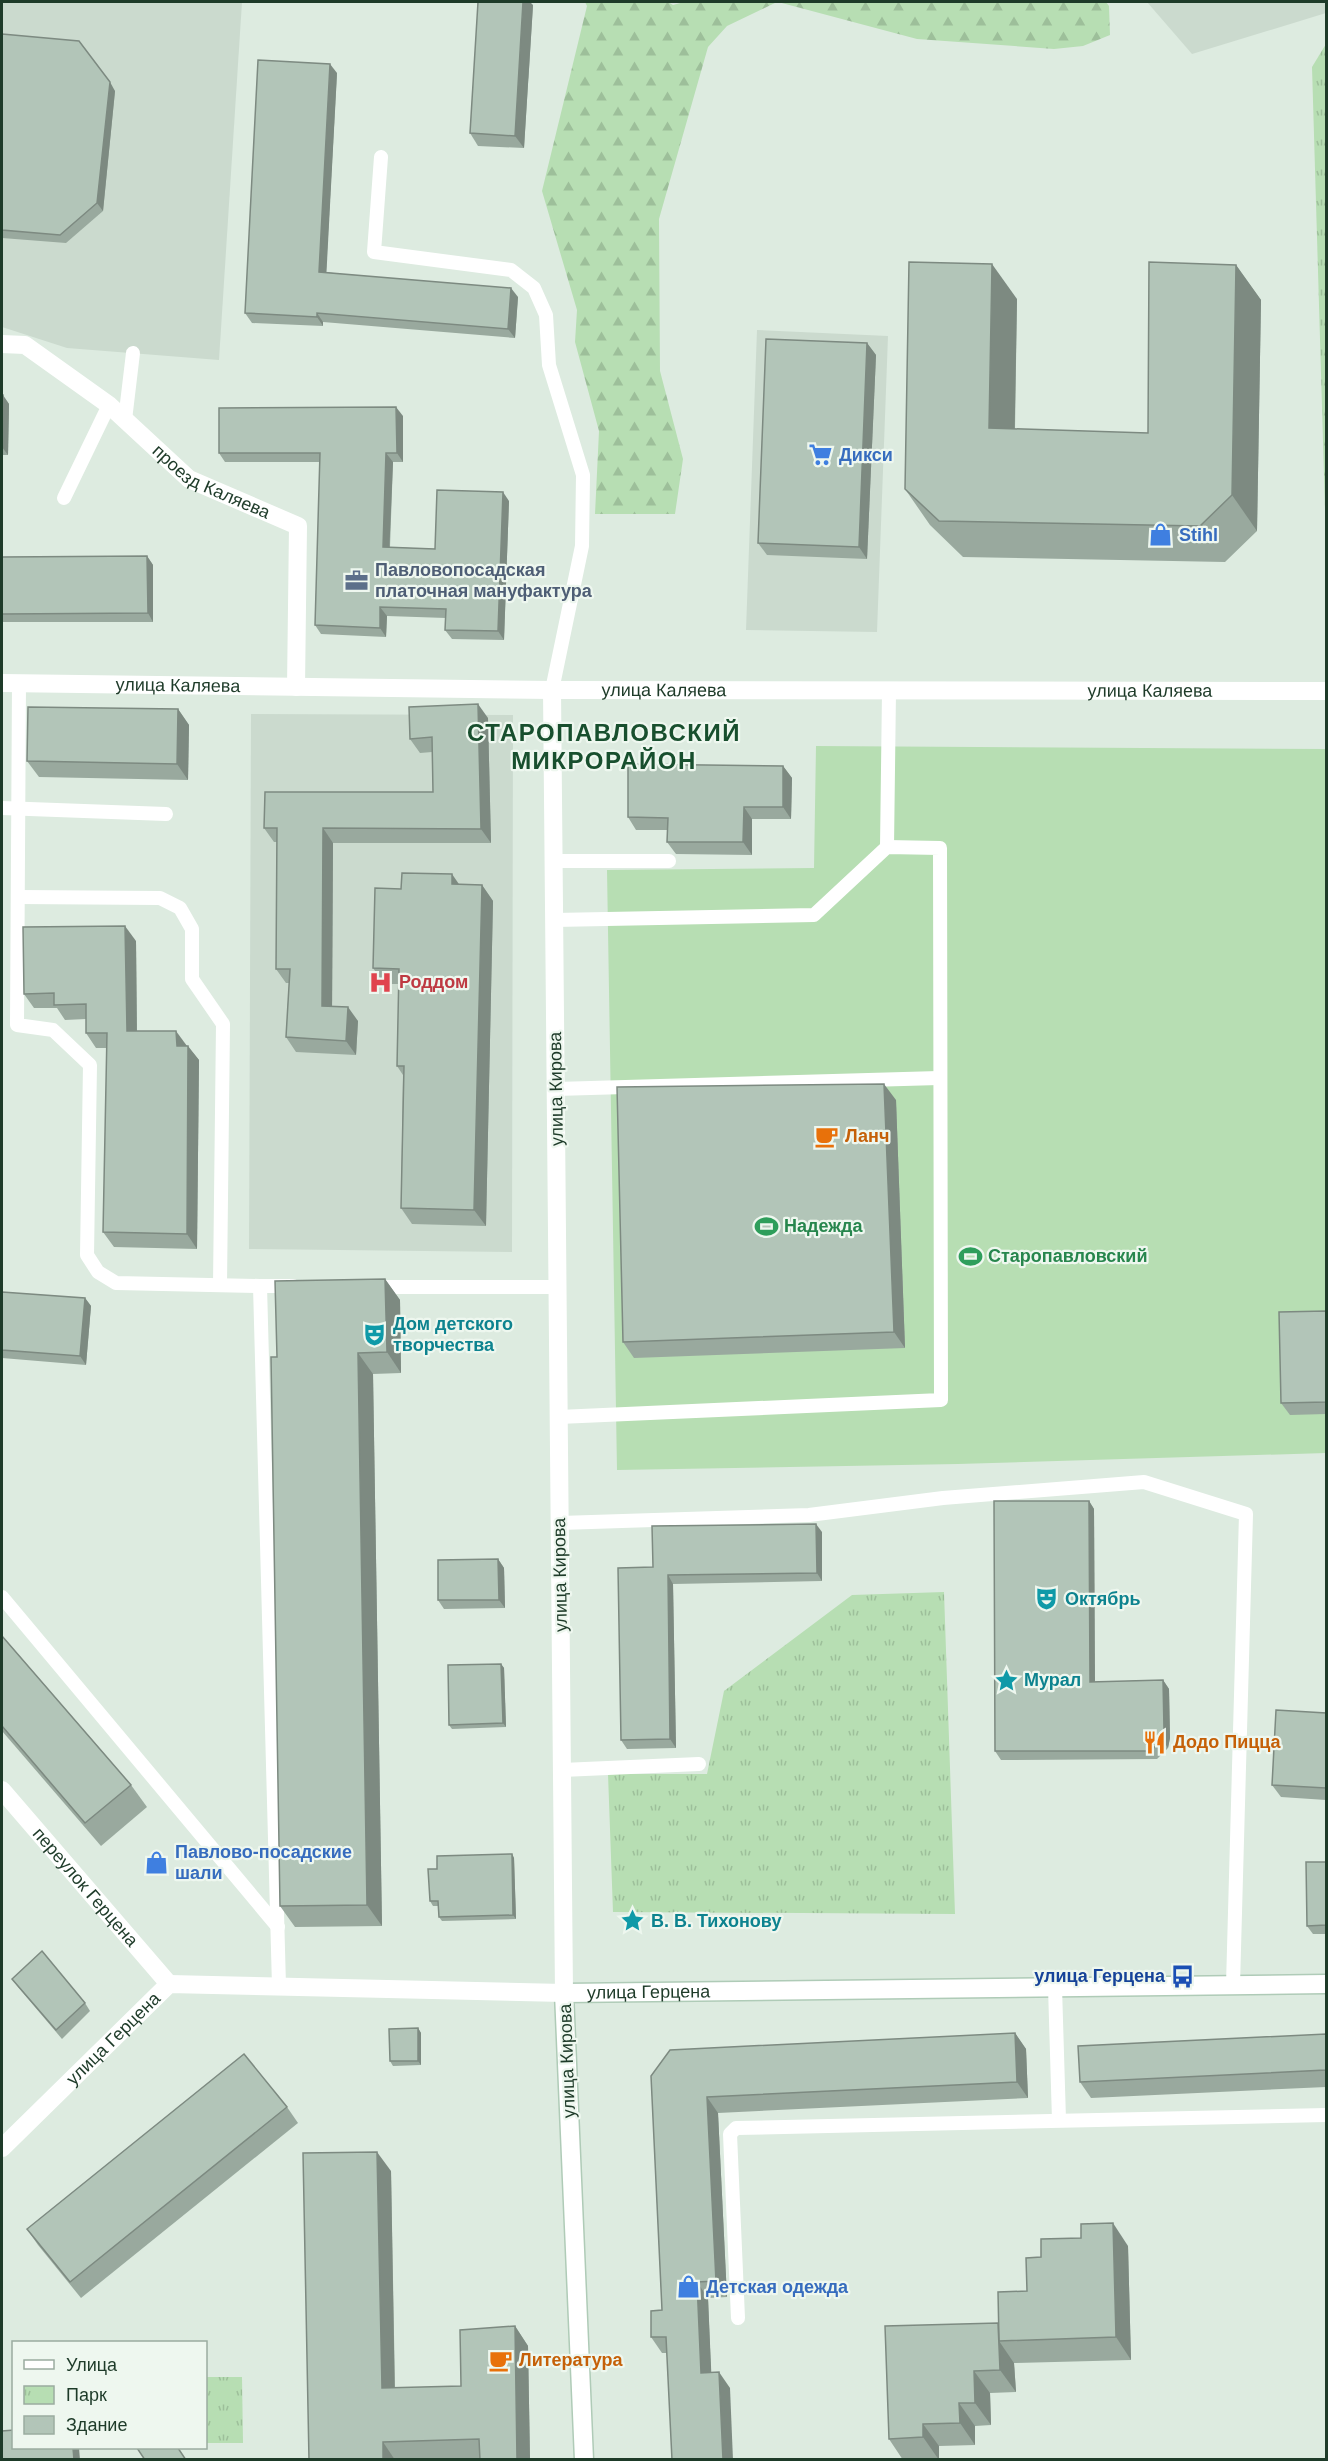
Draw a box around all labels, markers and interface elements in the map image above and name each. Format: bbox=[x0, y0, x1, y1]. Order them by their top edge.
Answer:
street label: проезд Каляева bbox=[149, 441, 274, 523]
supermarket icon: Дикси bbox=[808, 442, 834, 468]
place label: Дикси bbox=[839, 445, 893, 465]
shop icon: Stihl bbox=[1148, 522, 1174, 548]
place label: Stihl bbox=[1179, 525, 1218, 545]
place label: Павловопосадская платочная мануфактура bbox=[375, 560, 593, 601]
office icon: Павловопосадская платочная мануфактура bbox=[344, 567, 370, 593]
street label: улица Каляева bbox=[116, 674, 241, 696]
street label: улица Каляева bbox=[602, 680, 727, 700]
street label: улица Каляева bbox=[1088, 681, 1213, 701]
district label: СТАРОПАВЛОВСКИЙ МИКРОРАЙОН bbox=[467, 719, 741, 774]
hospital icon: Роддом bbox=[368, 969, 394, 995]
place label: Роддом bbox=[399, 972, 468, 992]
street label: улица Кирова bbox=[545, 1031, 567, 1146]
cafe icon: Ланч bbox=[814, 1123, 840, 1149]
place label: Ланч bbox=[845, 1126, 889, 1146]
sports icon: Надежда bbox=[753, 1213, 779, 1239]
place label: Надежда bbox=[784, 1216, 863, 1236]
sports icon: Старопавловский bbox=[957, 1243, 983, 1269]
place label: Старопавловский bbox=[988, 1246, 1148, 1266]
place label: Дом детского творчества bbox=[393, 1314, 513, 1355]
theatre icon: Дом детского творчества bbox=[362, 1321, 388, 1347]
street label: улица Кирова bbox=[549, 1517, 571, 1632]
theatre icon: Октябрь bbox=[1034, 1586, 1060, 1612]
place label: Октябрь bbox=[1065, 1589, 1141, 1609]
place icon: Мурал bbox=[993, 1667, 1019, 1693]
place label: Мурал bbox=[1024, 1670, 1081, 1690]
restaurant icon: Додо Пицца bbox=[1142, 1729, 1168, 1755]
place label: Додо Пицца bbox=[1173, 1732, 1282, 1752]
street label: переулок Герцена bbox=[29, 1823, 143, 1951]
place label: Павлово-посадские шали bbox=[175, 1842, 352, 1883]
shop icon: Павлово-посадские шали bbox=[144, 1849, 170, 1875]
place icon: В. В. Тихонову bbox=[620, 1908, 646, 1934]
place label: В. В. Тихонову bbox=[651, 1911, 781, 1931]
bus stop icon: улица Герцена bbox=[1170, 1963, 1196, 1989]
place label: улица Герцена bbox=[1034, 1966, 1166, 1986]
street label: улица Герцена bbox=[587, 1981, 711, 2003]
street label: улица Герцена bbox=[62, 1988, 165, 2089]
street label: улица Кирова bbox=[555, 2002, 579, 2119]
shop icon: Детская одежда bbox=[675, 2274, 701, 2300]
place label: Детская одежда bbox=[706, 2277, 849, 2297]
legend bbox=[12, 2341, 207, 2449]
cafe icon: Литература bbox=[488, 2347, 514, 2373]
place label: Литература bbox=[519, 2350, 624, 2370]
text: Улица bbox=[66, 2355, 118, 2375]
text: Парк bbox=[66, 2385, 107, 2405]
text: Здание bbox=[66, 2415, 127, 2435]

